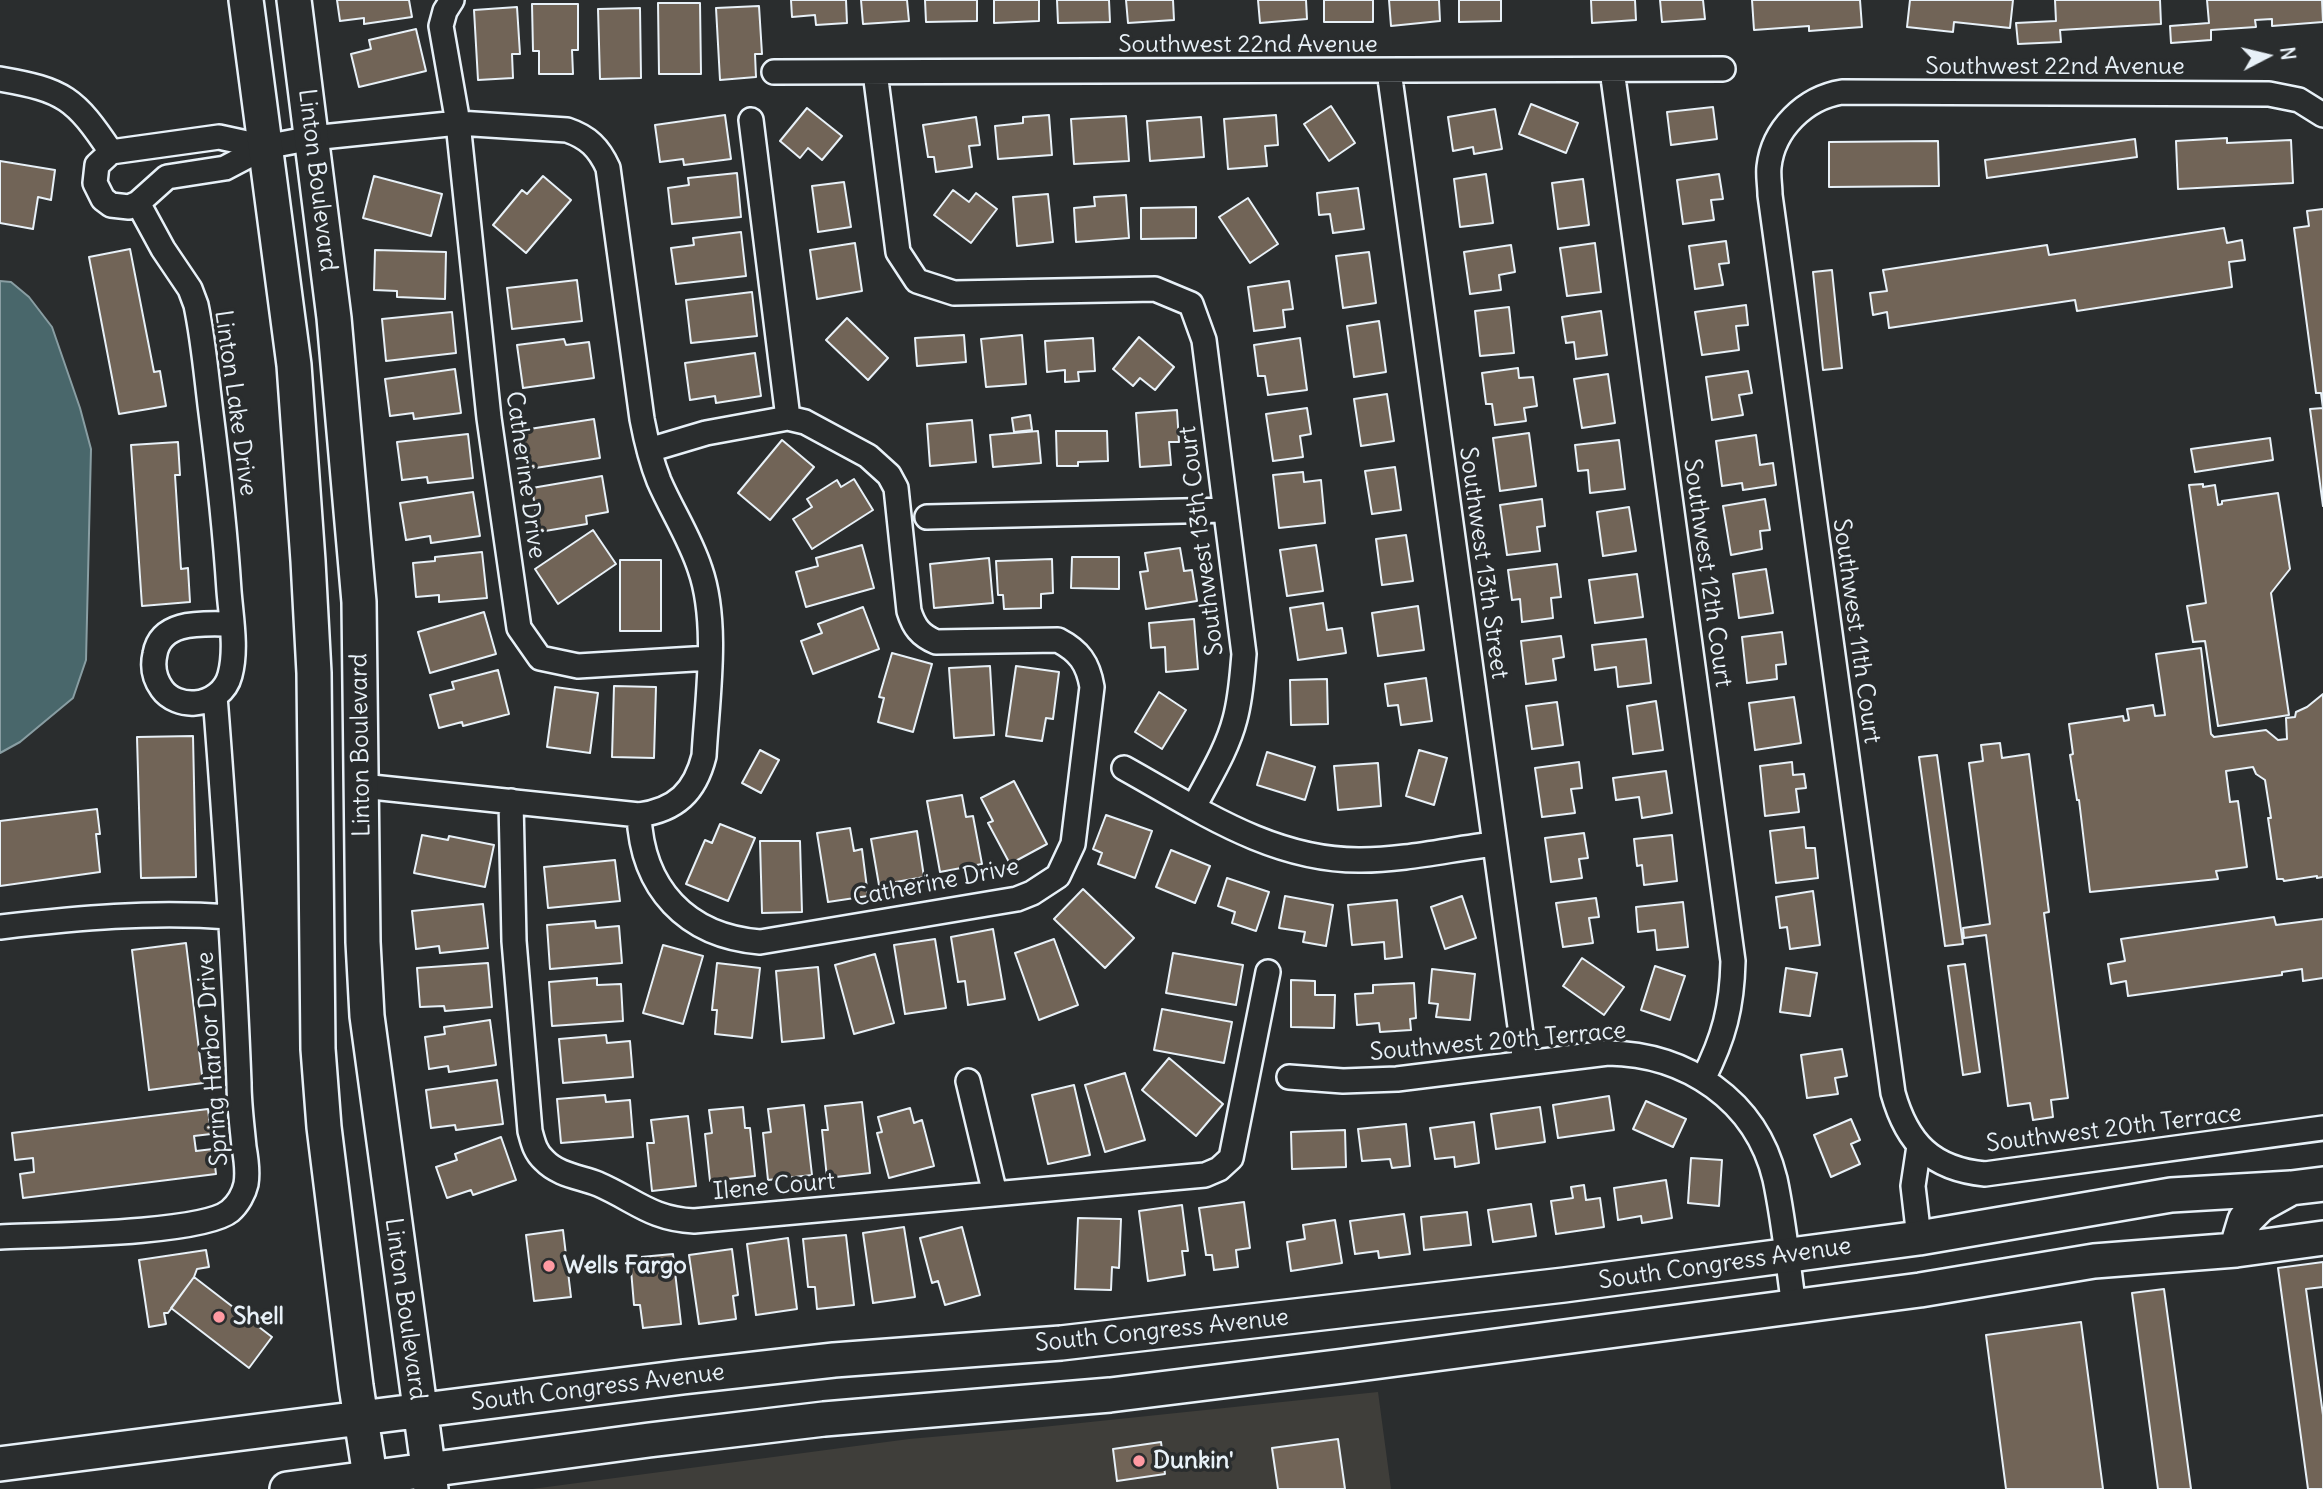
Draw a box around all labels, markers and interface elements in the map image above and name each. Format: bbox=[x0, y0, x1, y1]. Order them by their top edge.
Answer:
north arrow bbox=[2232, 21, 2302, 91]
street label: Southwest 22nd Avenue bbox=[1118, 31, 1378, 59]
text: N bbox=[2275, 45, 2301, 61]
street label: Southwest 22nd Avenue bbox=[1925, 53, 2185, 81]
street label: Linton Boulevard bbox=[292, 87, 342, 273]
street label: Linton Lake Drive bbox=[208, 308, 262, 498]
street label: Catherine Drive bbox=[499, 389, 551, 561]
street label: Southwest 13th Court bbox=[1174, 425, 1230, 657]
street label: Southwest 13th Street bbox=[1452, 445, 1514, 681]
street label: Southwest 12th Court bbox=[1677, 457, 1737, 689]
street label: Southwest 11th Court bbox=[1826, 517, 1886, 745]
street label: Linton Boulevard bbox=[345, 653, 377, 837]
street label: Catherine Drive bbox=[850, 853, 1022, 913]
street label: Spring Harbor Drive bbox=[191, 951, 235, 1167]
street label: Southwest 20th Terrace bbox=[1369, 1016, 1627, 1068]
street label: Southwest 20th Terrace bbox=[1985, 1099, 2243, 1159]
street label: Ilene Court bbox=[712, 1167, 836, 1207]
street label: Linton Boulevard bbox=[378, 1216, 432, 1402]
street label: South Congress Avenue bbox=[1597, 1232, 1853, 1296]
place label: Wells Fargo bbox=[563, 1252, 687, 1280]
marker: Wells Fargo bbox=[541, 1258, 557, 1274]
place label: Shell bbox=[233, 1303, 284, 1331]
street label: South Congress Avenue bbox=[1034, 1303, 1290, 1359]
marker: Shell bbox=[211, 1309, 227, 1325]
street label: South Congress Avenue bbox=[470, 1358, 726, 1418]
place label: Dunkin' bbox=[1153, 1447, 1234, 1475]
marker: Dunkin' bbox=[1131, 1453, 1147, 1469]

